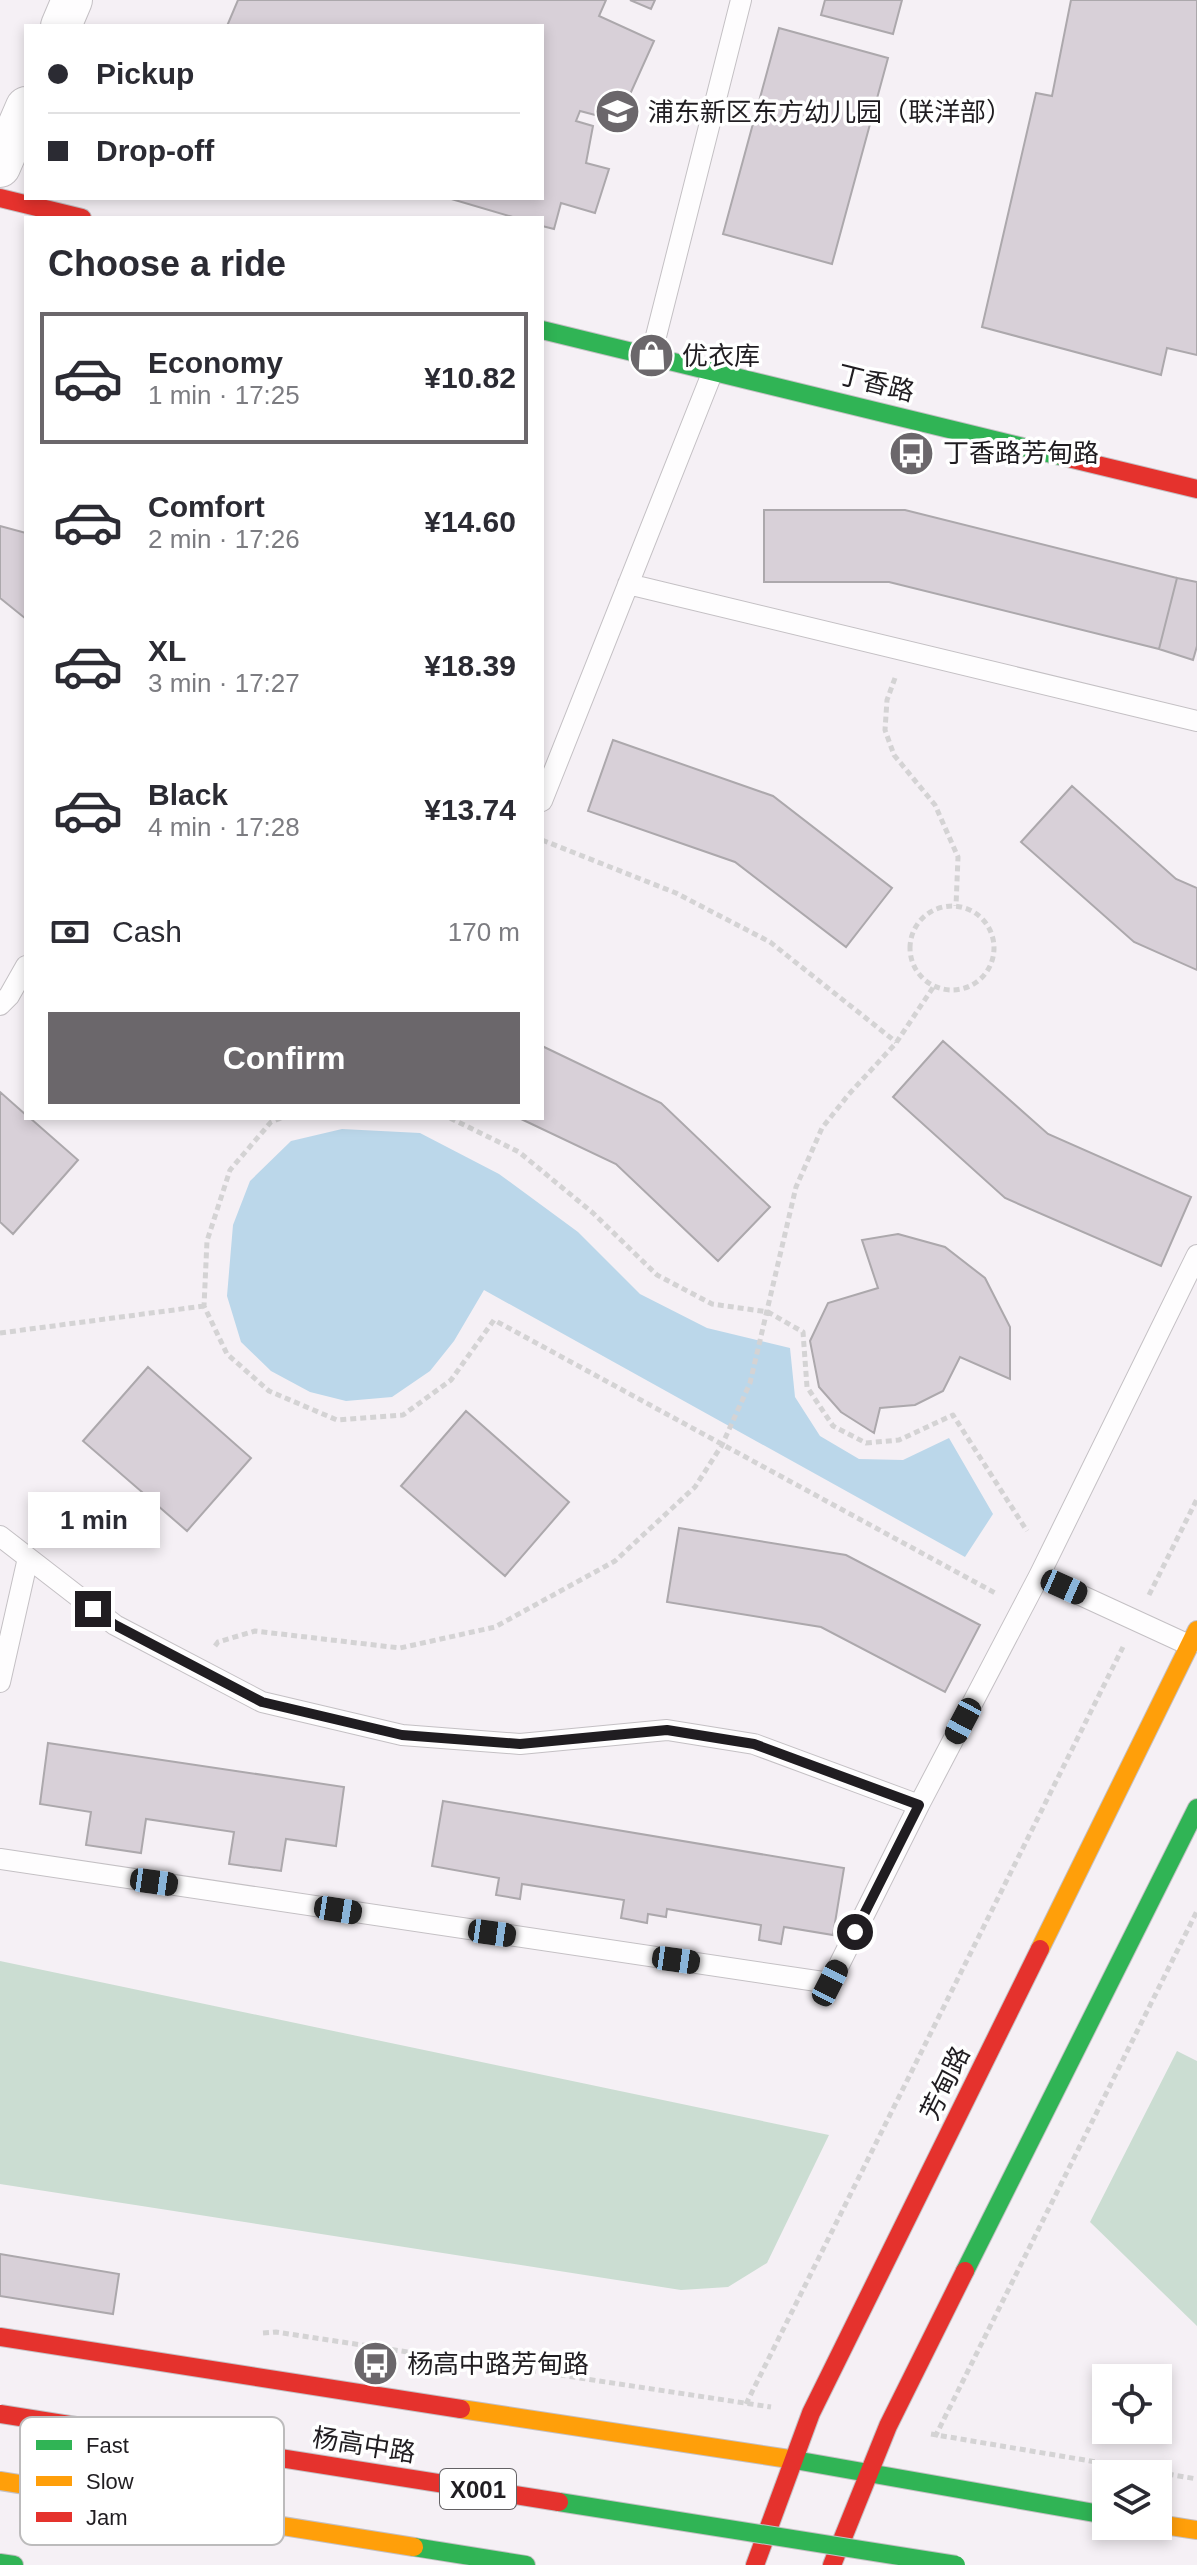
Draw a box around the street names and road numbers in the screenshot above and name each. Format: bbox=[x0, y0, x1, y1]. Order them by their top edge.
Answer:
street label: 丁香路 bbox=[835, 359, 917, 407]
street label: 芳甸路 bbox=[914, 2041, 976, 2125]
street label: 杨高中路 bbox=[310, 2422, 418, 2468]
road number: X001 bbox=[440, 2469, 516, 2509]

